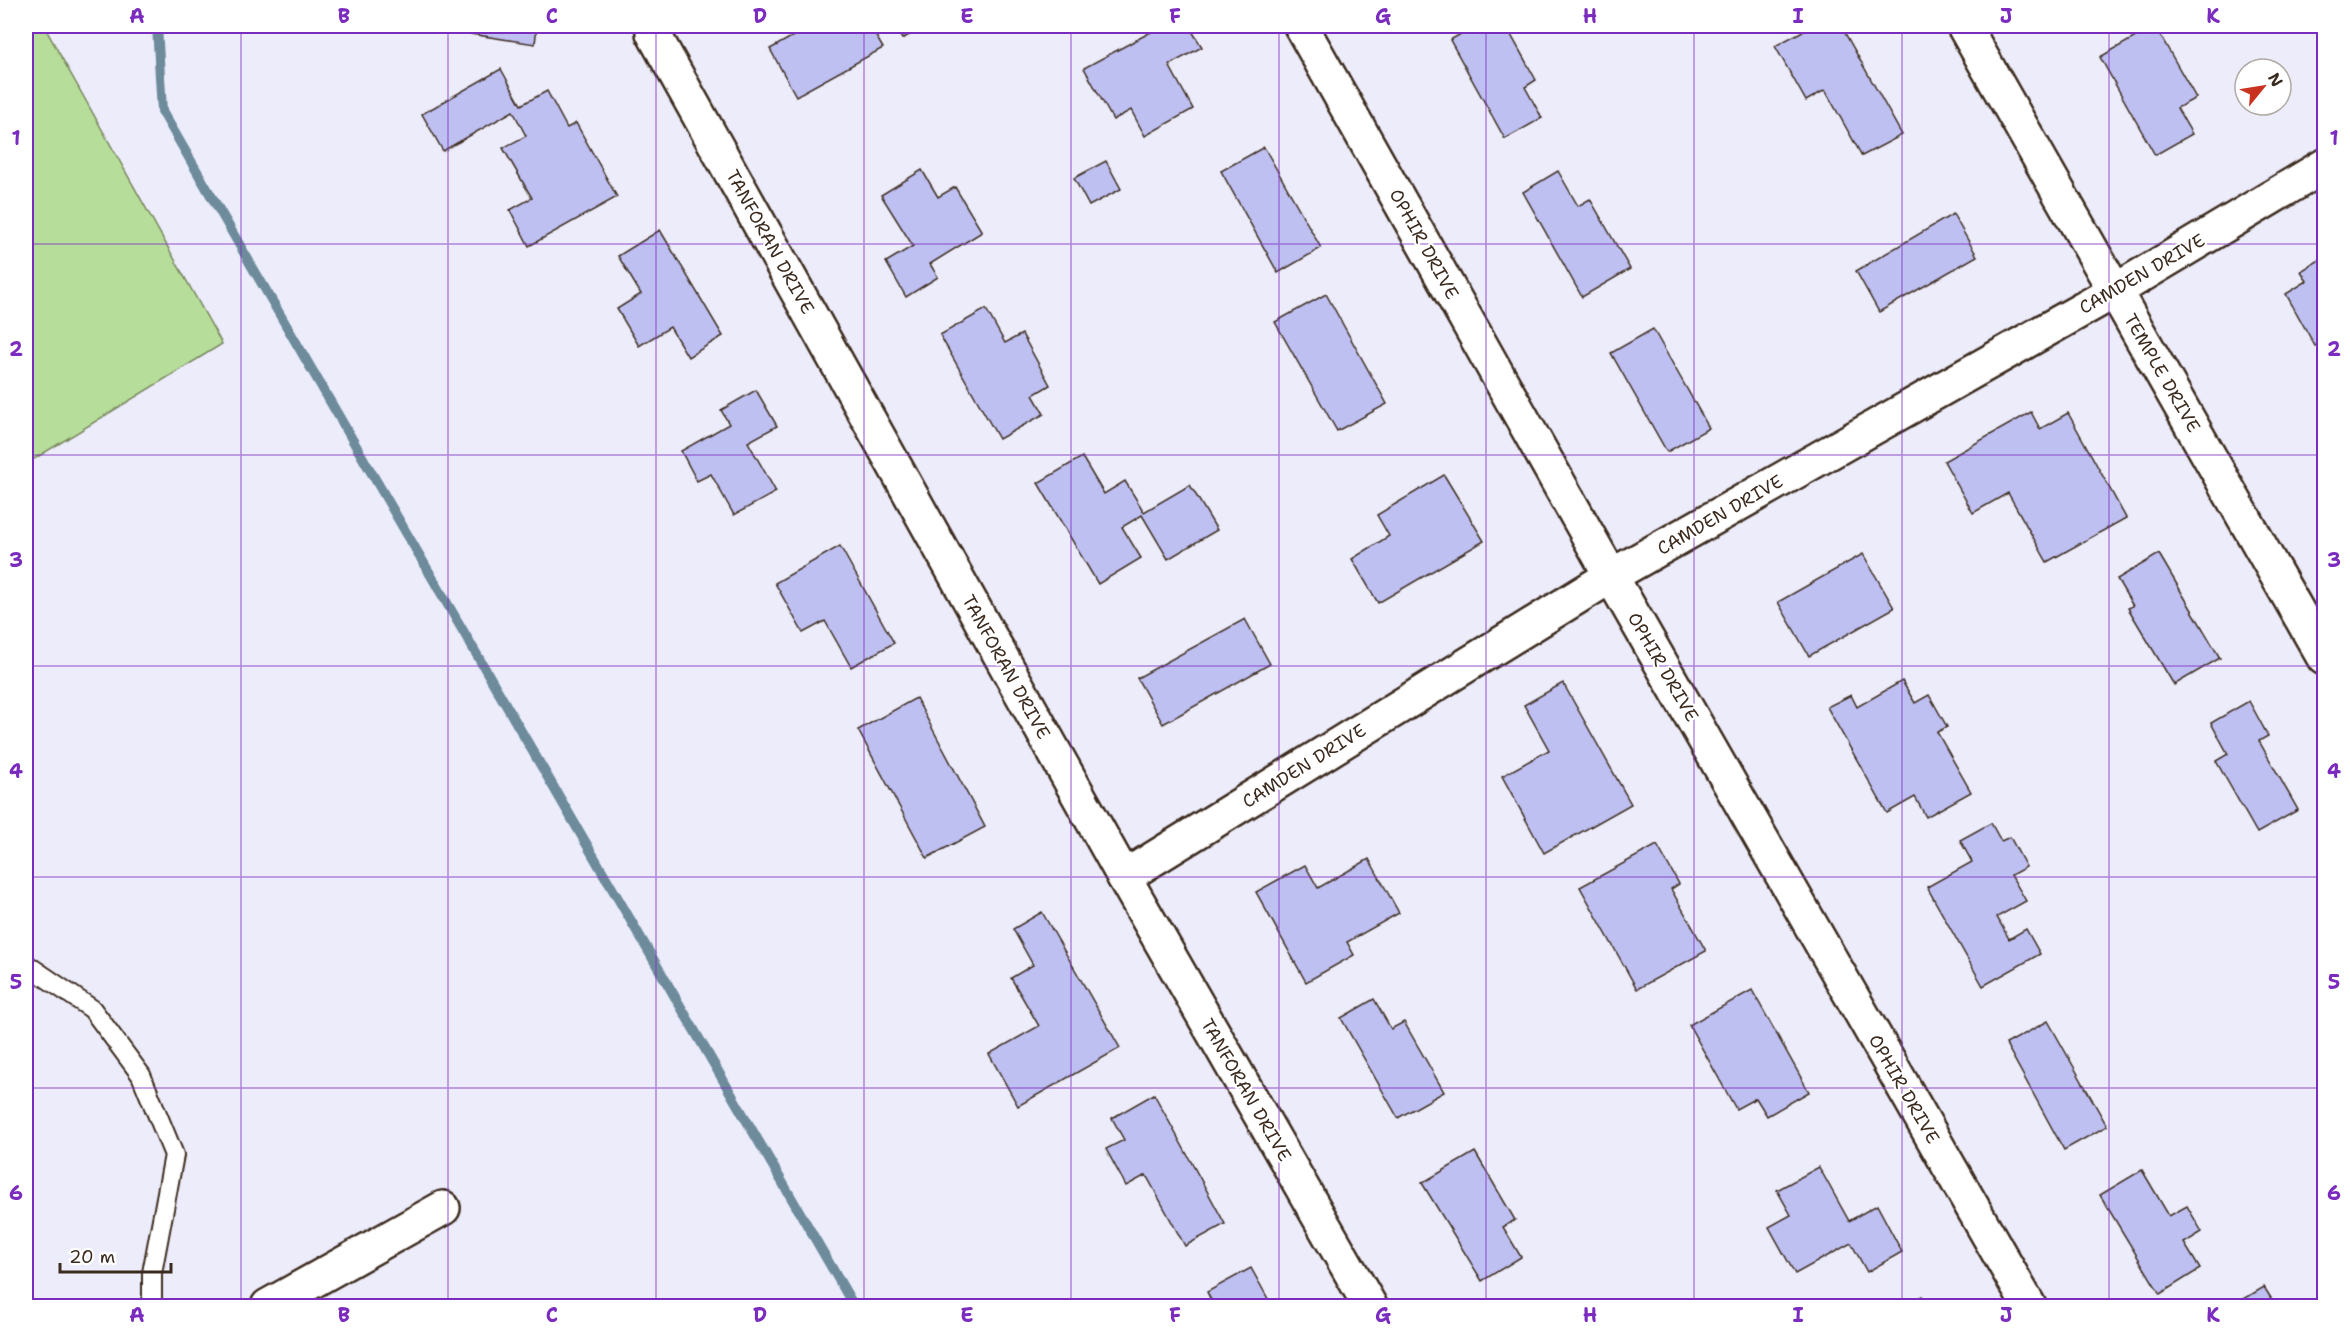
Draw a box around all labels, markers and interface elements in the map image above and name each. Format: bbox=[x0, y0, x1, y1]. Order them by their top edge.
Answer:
text: A bbox=[129, 3, 145, 29]
text: B bbox=[338, 3, 350, 29]
text: C bbox=[546, 3, 558, 29]
text: D bbox=[753, 3, 767, 29]
text: E bbox=[960, 3, 974, 29]
text: F bbox=[1169, 3, 1181, 29]
text: G bbox=[1375, 3, 1391, 29]
text: H bbox=[1583, 3, 1597, 29]
text: I bbox=[1792, 3, 1804, 29]
text: J bbox=[2000, 3, 2013, 29]
text: K bbox=[2206, 3, 2220, 29]
north arrow bbox=[2233, 57, 2293, 117]
text: N bbox=[2263, 69, 2288, 90]
text: 1 bbox=[11, 125, 21, 151]
text: 1 bbox=[2329, 125, 2339, 151]
street label: TANFORAN DRIVE bbox=[720, 166, 820, 318]
street label: OPHIR DRIVE bbox=[1384, 185, 1464, 303]
street label: CAMDEN DRIVE bbox=[2075, 228, 2209, 320]
street label: TEMPLE DRIVE bbox=[2118, 309, 2206, 437]
text: 2 bbox=[9, 336, 23, 362]
text: 2 bbox=[2327, 336, 2341, 362]
street label: CAMDEN DRIVE bbox=[1653, 469, 1787, 561]
text: 3 bbox=[9, 547, 23, 573]
text: 3 bbox=[2327, 547, 2341, 573]
street label: TANFORAN DRIVE bbox=[956, 591, 1056, 743]
street label: OPHIR DRIVE bbox=[1622, 608, 1704, 726]
street label: CAMDEN DRIVE bbox=[1238, 718, 1370, 814]
text: 4 bbox=[9, 758, 23, 784]
text: 4 bbox=[2327, 758, 2341, 784]
text: 5 bbox=[10, 969, 22, 995]
text: 5 bbox=[2328, 969, 2340, 995]
street label: TANFORAN DRIVE bbox=[1195, 1014, 1297, 1166]
street label: OPHIR DRIVE bbox=[1863, 1030, 1945, 1148]
text: 6 bbox=[9, 1180, 23, 1206]
text: 6 bbox=[2327, 1180, 2341, 1206]
scale bar bbox=[60, 1236, 171, 1274]
text: 20 m bbox=[69, 1245, 115, 1269]
text: A bbox=[129, 1302, 145, 1328]
text: B bbox=[338, 1302, 350, 1328]
text: C bbox=[546, 1302, 558, 1328]
text: D bbox=[753, 1302, 767, 1328]
text: E bbox=[960, 1302, 974, 1328]
text: F bbox=[1169, 1302, 1181, 1328]
text: G bbox=[1375, 1302, 1391, 1328]
text: H bbox=[1583, 1302, 1597, 1328]
text: I bbox=[1792, 1302, 1804, 1328]
text: J bbox=[2000, 1302, 2013, 1328]
text: K bbox=[2206, 1302, 2220, 1328]

